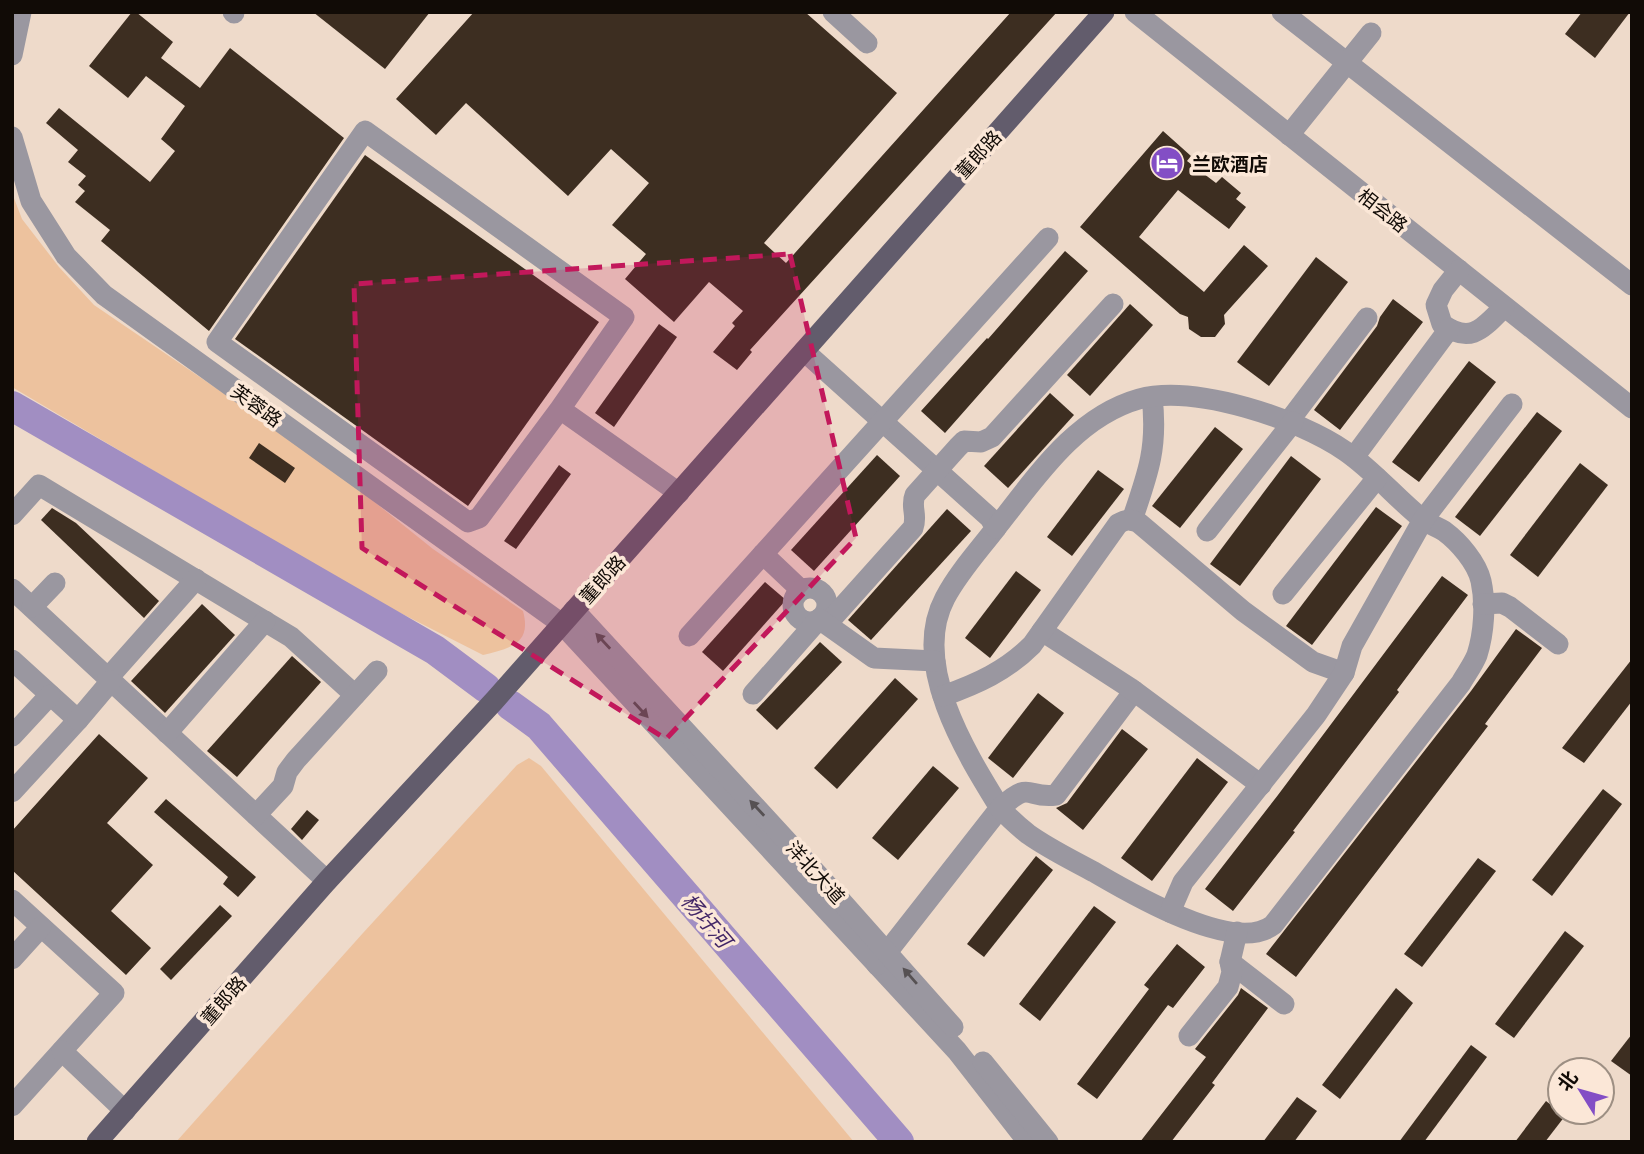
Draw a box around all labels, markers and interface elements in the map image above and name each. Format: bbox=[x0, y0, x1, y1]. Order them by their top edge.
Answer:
street label: 董郎路 bbox=[950, 125, 1006, 183]
hotel icon: 兰欧酒店 bbox=[1148, 144, 1186, 182]
place label: 兰欧酒店 bbox=[1192, 152, 1268, 175]
street label: 相会路 bbox=[1353, 183, 1413, 237]
street label: 芙蓉路 bbox=[227, 379, 287, 431]
street label: 董郎路 bbox=[574, 550, 630, 608]
one-way arrow bbox=[595, 633, 611, 650]
one-way arrow bbox=[633, 701, 649, 718]
one-way arrow bbox=[749, 799, 765, 817]
street label: 洋北大道 bbox=[782, 836, 850, 908]
water label: 杨圩河 bbox=[677, 888, 740, 955]
one-way arrow bbox=[903, 968, 918, 985]
street label: 董郎路 bbox=[196, 971, 250, 1029]
north arrow bbox=[1546, 1056, 1616, 1126]
text: 北 bbox=[1552, 1066, 1582, 1095]

